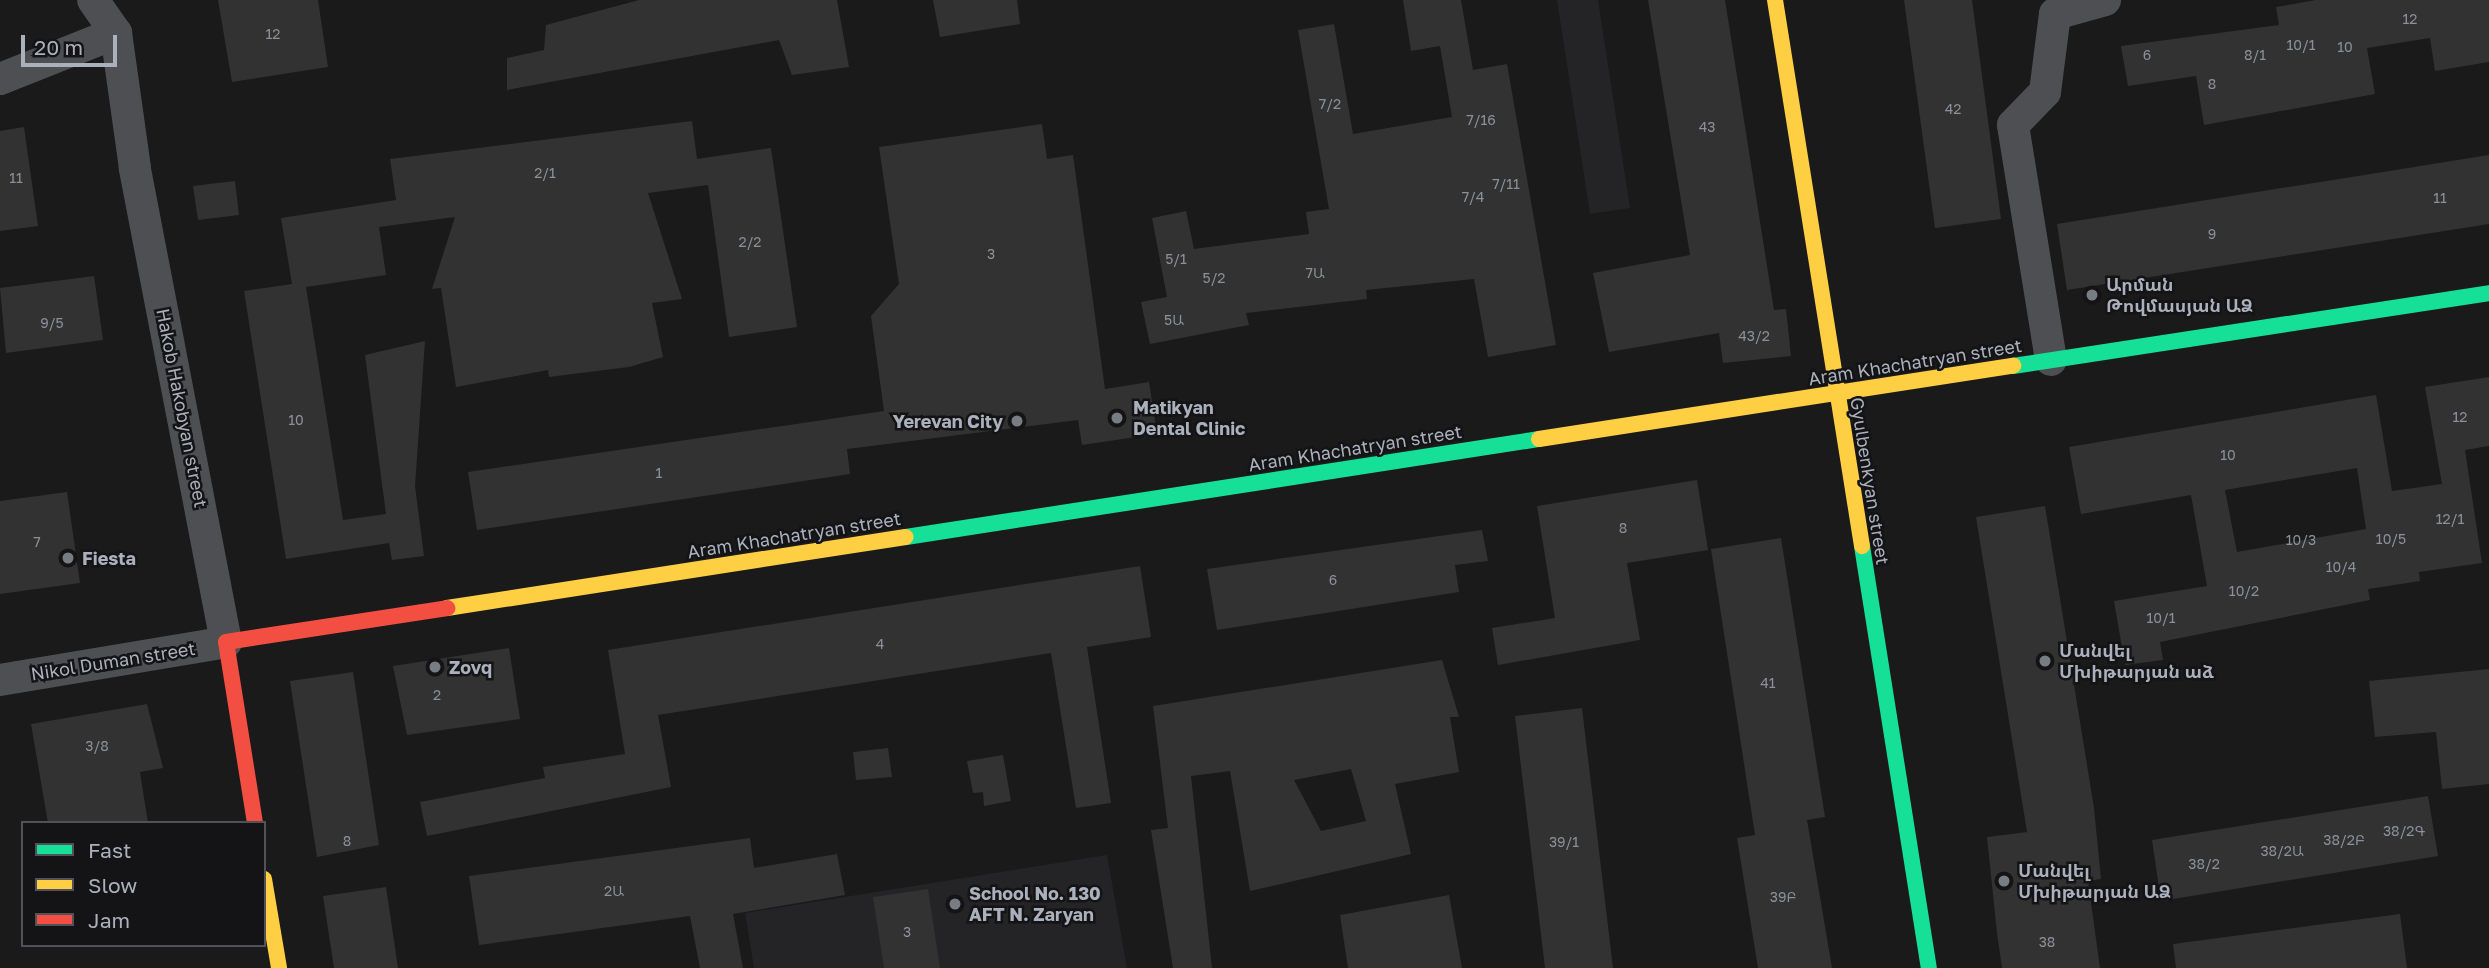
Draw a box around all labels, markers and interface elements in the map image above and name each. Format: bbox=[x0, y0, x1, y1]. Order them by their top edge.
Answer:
house number: 12 bbox=[2403, 11, 2417, 27]
scale bar bbox=[24, 21, 121, 65]
house number: 12 bbox=[266, 26, 280, 42]
text: 20 m bbox=[34, 34, 83, 60]
house number: 10/1 bbox=[2287, 37, 2315, 53]
house number: 10 bbox=[2337, 39, 2353, 55]
house number: 6 bbox=[2143, 47, 2151, 63]
house number: 8/1 bbox=[2244, 47, 2266, 63]
house number: 8 bbox=[2208, 76, 2216, 92]
house number: 7/2 bbox=[1319, 96, 1341, 112]
house number: 42 bbox=[1945, 101, 1961, 117]
house number: 7/16 bbox=[1466, 112, 1496, 128]
house number: 43 bbox=[1699, 119, 1715, 135]
house number: 2/1 bbox=[534, 165, 556, 181]
house number: 11 bbox=[9, 170, 23, 186]
house number: 7/11 bbox=[1492, 176, 1520, 192]
house number: 7/4 bbox=[1462, 189, 1484, 205]
house number: 11 bbox=[2433, 190, 2447, 206]
house number: 9 bbox=[2208, 226, 2216, 242]
house number: 2/2 bbox=[739, 234, 761, 250]
house number: 3 bbox=[987, 246, 995, 262]
house number: 5/1 bbox=[1165, 251, 1187, 267]
house number: 7Ա bbox=[1305, 265, 1325, 281]
house number: 5/2 bbox=[1203, 270, 1225, 286]
place label: Արման Թովմասյան ԱՁ bbox=[2106, 274, 2253, 316]
marker: Արման Թովմասյան ԱՁ bbox=[2084, 287, 2100, 303]
street label: Hakob Hakobyan street bbox=[152, 307, 212, 509]
house number: 5Ա bbox=[1164, 312, 1184, 328]
house number: 9/5 bbox=[40, 315, 64, 331]
house number: 43/2 bbox=[1738, 328, 1770, 344]
street label: Aram Khachatryan street bbox=[1807, 334, 2023, 390]
street label: Gyulbenkyan street bbox=[1846, 396, 1894, 566]
place label: Matikyan Dental Clinic bbox=[1133, 397, 1245, 440]
marker: Matikyan Dental Clinic bbox=[1107, 408, 1127, 428]
house number: 12 bbox=[2453, 409, 2467, 425]
place label: Yerevan City bbox=[892, 410, 1003, 432]
house number: 10 bbox=[288, 412, 304, 428]
marker: Yerevan City bbox=[1009, 413, 1025, 429]
street label: Aram Khachatryan street bbox=[1247, 420, 1463, 476]
house number: 10 bbox=[2220, 447, 2236, 463]
house number: 1 bbox=[656, 465, 662, 481]
street label: Aram Khachatryan street bbox=[686, 507, 902, 563]
house number: 12/1 bbox=[2436, 511, 2464, 527]
house number: 8 bbox=[1619, 520, 1627, 536]
house number: 10/5 bbox=[2376, 531, 2406, 547]
house number: 10/3 bbox=[2286, 532, 2316, 548]
house number: 7 bbox=[33, 534, 41, 550]
place label: Fiesta bbox=[82, 547, 136, 569]
marker: Fiesta bbox=[60, 550, 76, 566]
house number: 10/4 bbox=[2326, 559, 2356, 575]
house number: 6 bbox=[1329, 572, 1337, 588]
house number: 10/2 bbox=[2229, 583, 2259, 599]
house number: 10/1 bbox=[2147, 610, 2175, 626]
house number: 4 bbox=[876, 636, 884, 652]
street label: Nikol Duman street bbox=[29, 637, 197, 685]
place label: Մանվել Մխիթարյան աձ bbox=[2059, 640, 2214, 682]
marker: Մանվել Մխիթարյան աձ bbox=[2037, 653, 2053, 669]
place label: Zovq bbox=[449, 656, 492, 678]
marker: Zovq bbox=[427, 659, 443, 675]
house number: 41 bbox=[1760, 675, 1776, 691]
house number: 2 bbox=[433, 687, 441, 703]
house number: 3/8 bbox=[85, 738, 109, 754]
legend bbox=[21, 821, 266, 947]
house number: 38/2Գ bbox=[2383, 823, 2425, 839]
house number: 38/2Բ bbox=[2323, 832, 2365, 848]
house number: 8 bbox=[343, 833, 351, 849]
house number: 39/1 bbox=[1549, 834, 1579, 850]
text: Fast bbox=[88, 837, 131, 863]
house number: 38/2Ա bbox=[2260, 843, 2304, 859]
house number: 38/2 bbox=[2188, 856, 2220, 872]
place label: Մանվել Մխիթարյան ԱՁ bbox=[2018, 860, 2171, 903]
text: Slow bbox=[88, 872, 137, 898]
marker: Մանվել Մխիթարյան ԱՁ bbox=[1996, 873, 2012, 889]
house number: 2Ա bbox=[604, 883, 624, 899]
place label: School No. 130 AFT N. Zaryan bbox=[969, 883, 1101, 926]
house number: 39Բ bbox=[1770, 889, 1796, 905]
marker: School No. 130 AFT N. Zaryan bbox=[947, 896, 963, 912]
text: Jam bbox=[88, 907, 130, 933]
house number: 3 bbox=[903, 924, 911, 940]
house number: 38 bbox=[2039, 934, 2055, 950]

